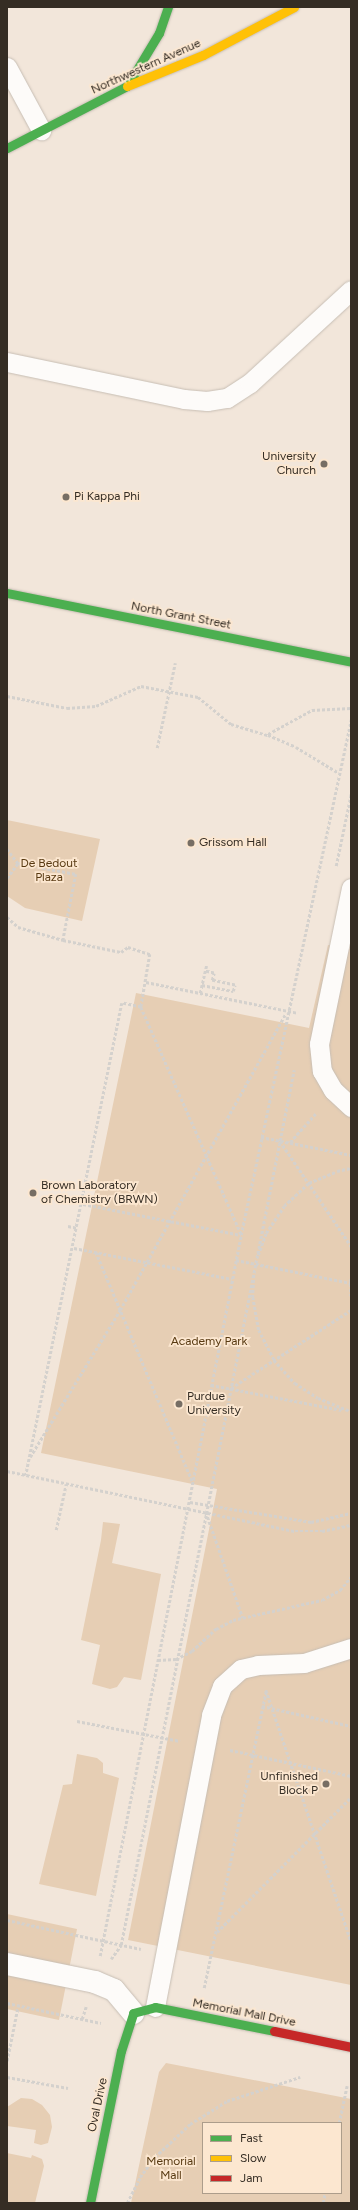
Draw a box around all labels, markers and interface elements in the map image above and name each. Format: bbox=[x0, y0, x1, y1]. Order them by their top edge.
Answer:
street label: Northwestern Avenue bbox=[89, 36, 203, 98]
place label: University Church bbox=[262, 450, 316, 478]
marker: University Church bbox=[319, 459, 329, 469]
place label: Pi Kappa Phi bbox=[74, 490, 140, 504]
marker: Pi Kappa Phi bbox=[61, 492, 71, 502]
street label: North Grant Street bbox=[130, 599, 232, 633]
place label: Grissom Hall bbox=[199, 836, 267, 850]
marker: Grissom Hall bbox=[186, 838, 196, 848]
park label: De Bedout Plaza bbox=[21, 857, 77, 885]
place label: Brown Laboratory of Chemistry (BRWN) bbox=[41, 1179, 158, 1207]
marker: Brown Laboratory of Chemistry (BRWN) bbox=[28, 1188, 38, 1198]
park label: Academy Park bbox=[171, 1335, 247, 1349]
place label: Purdue University bbox=[187, 1390, 241, 1418]
marker: Purdue University bbox=[174, 1399, 184, 1409]
place label: Unfinished Block P bbox=[260, 1770, 318, 1798]
marker: Unfinished Block P bbox=[321, 1779, 331, 1789]
street label: Memorial Mall Drive bbox=[191, 1996, 297, 2030]
street label: Oval Drive bbox=[85, 2077, 111, 2133]
legend bbox=[202, 2122, 342, 2194]
text: Fast bbox=[240, 2131, 263, 2145]
text: Slow bbox=[240, 2151, 266, 2165]
park label: Memorial Mall bbox=[146, 2155, 196, 2183]
text: Jam bbox=[240, 2171, 263, 2185]

